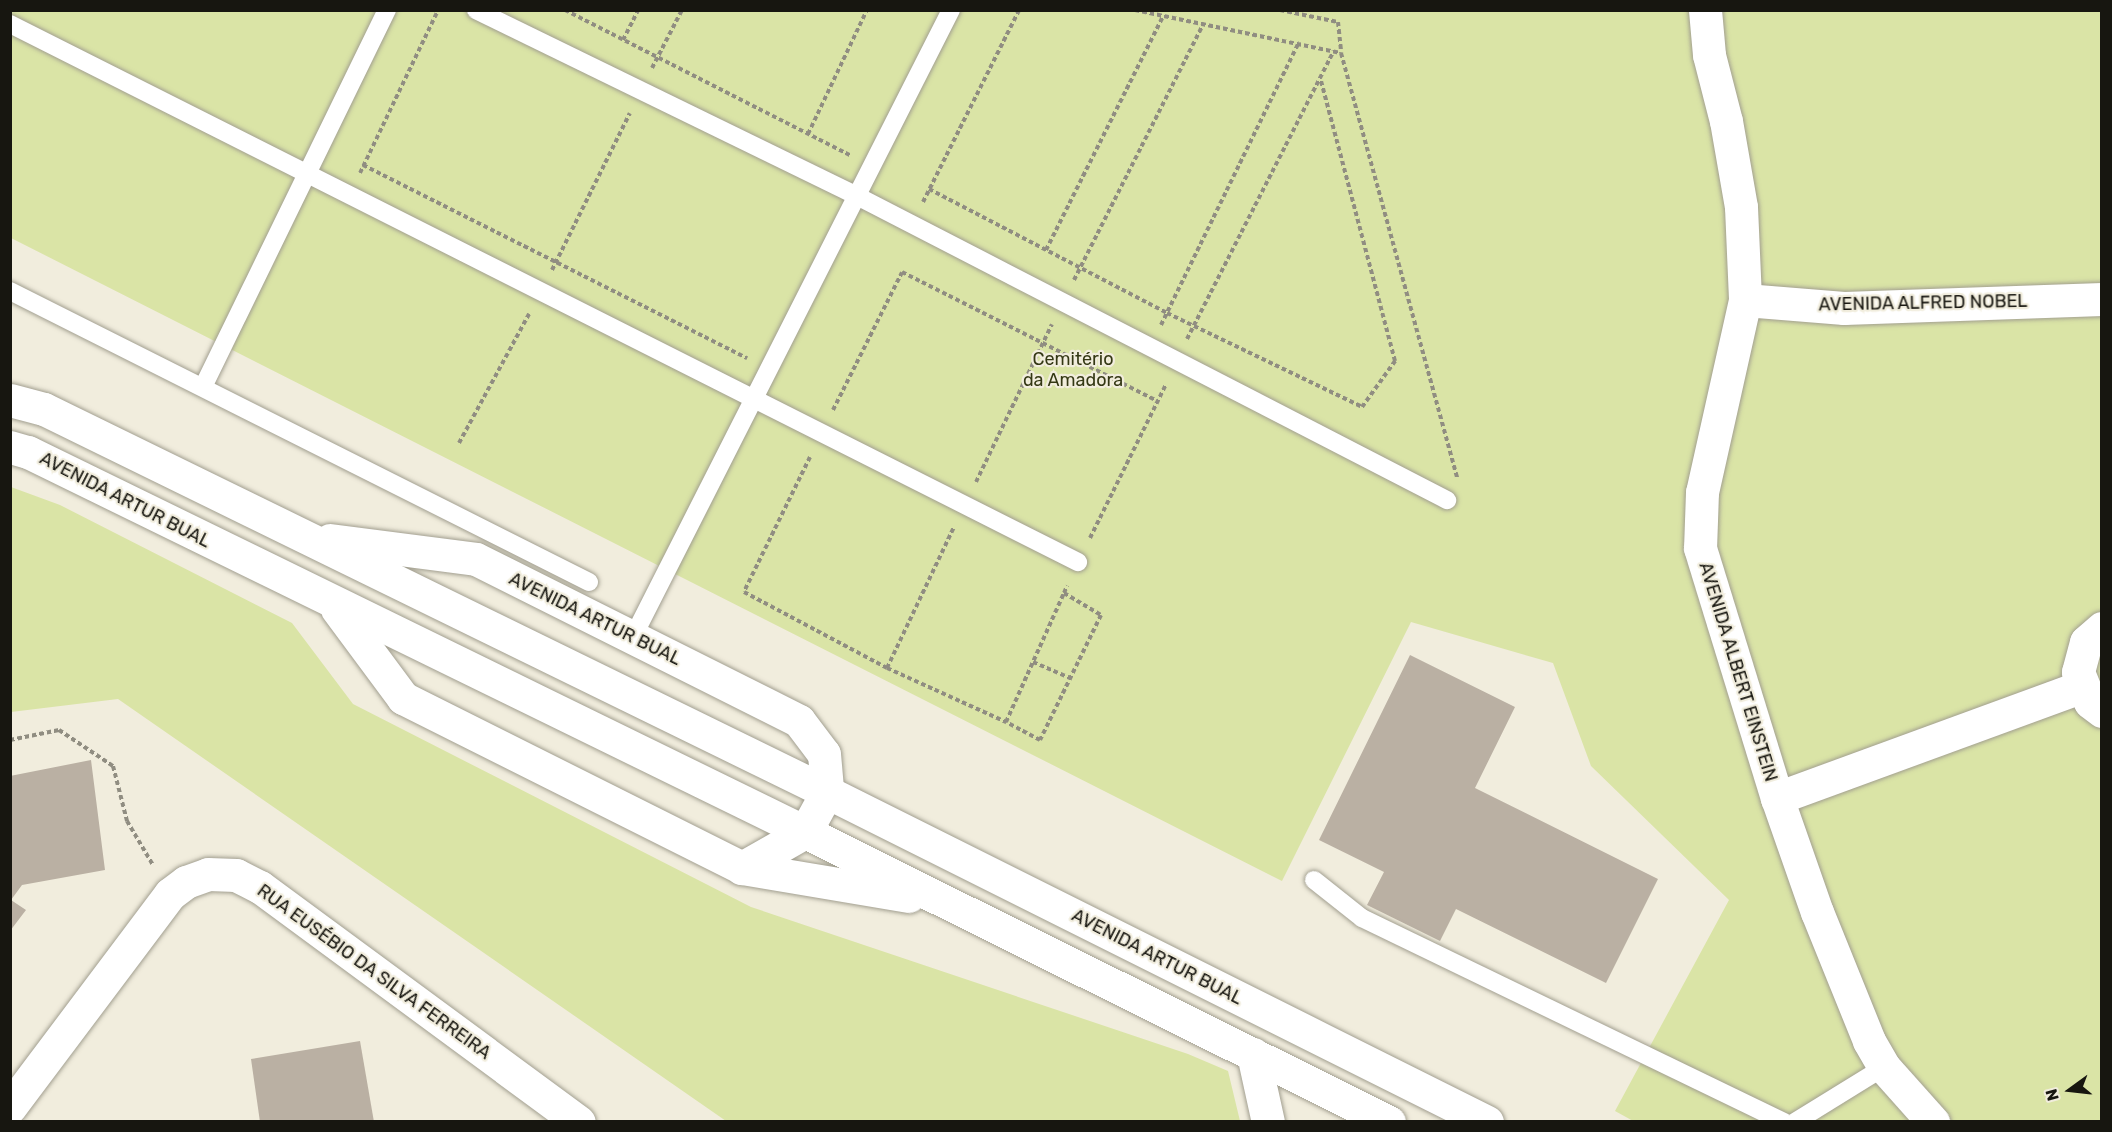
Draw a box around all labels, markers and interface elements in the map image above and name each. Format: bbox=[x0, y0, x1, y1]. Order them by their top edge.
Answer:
street label: AVENIDA ALFRED NOBEL bbox=[1818, 290, 2028, 316]
park label: Cemitério da Amadora bbox=[1023, 349, 1123, 392]
street label: AVENIDA ARTUR BUAL bbox=[36, 447, 214, 553]
street label: AVENIDA ALBERT EINSTEIN bbox=[1694, 559, 1782, 785]
street label: AVENIDA ARTUR BUAL bbox=[505, 568, 685, 670]
street label: RUA EUSÉBIO DA SILVA FERREIRA bbox=[252, 879, 496, 1065]
street label: AVENIDA ARTUR BUAL bbox=[1068, 904, 1246, 1010]
north arrow bbox=[2040, 1060, 2100, 1120]
text: N bbox=[2041, 1087, 2063, 1103]

